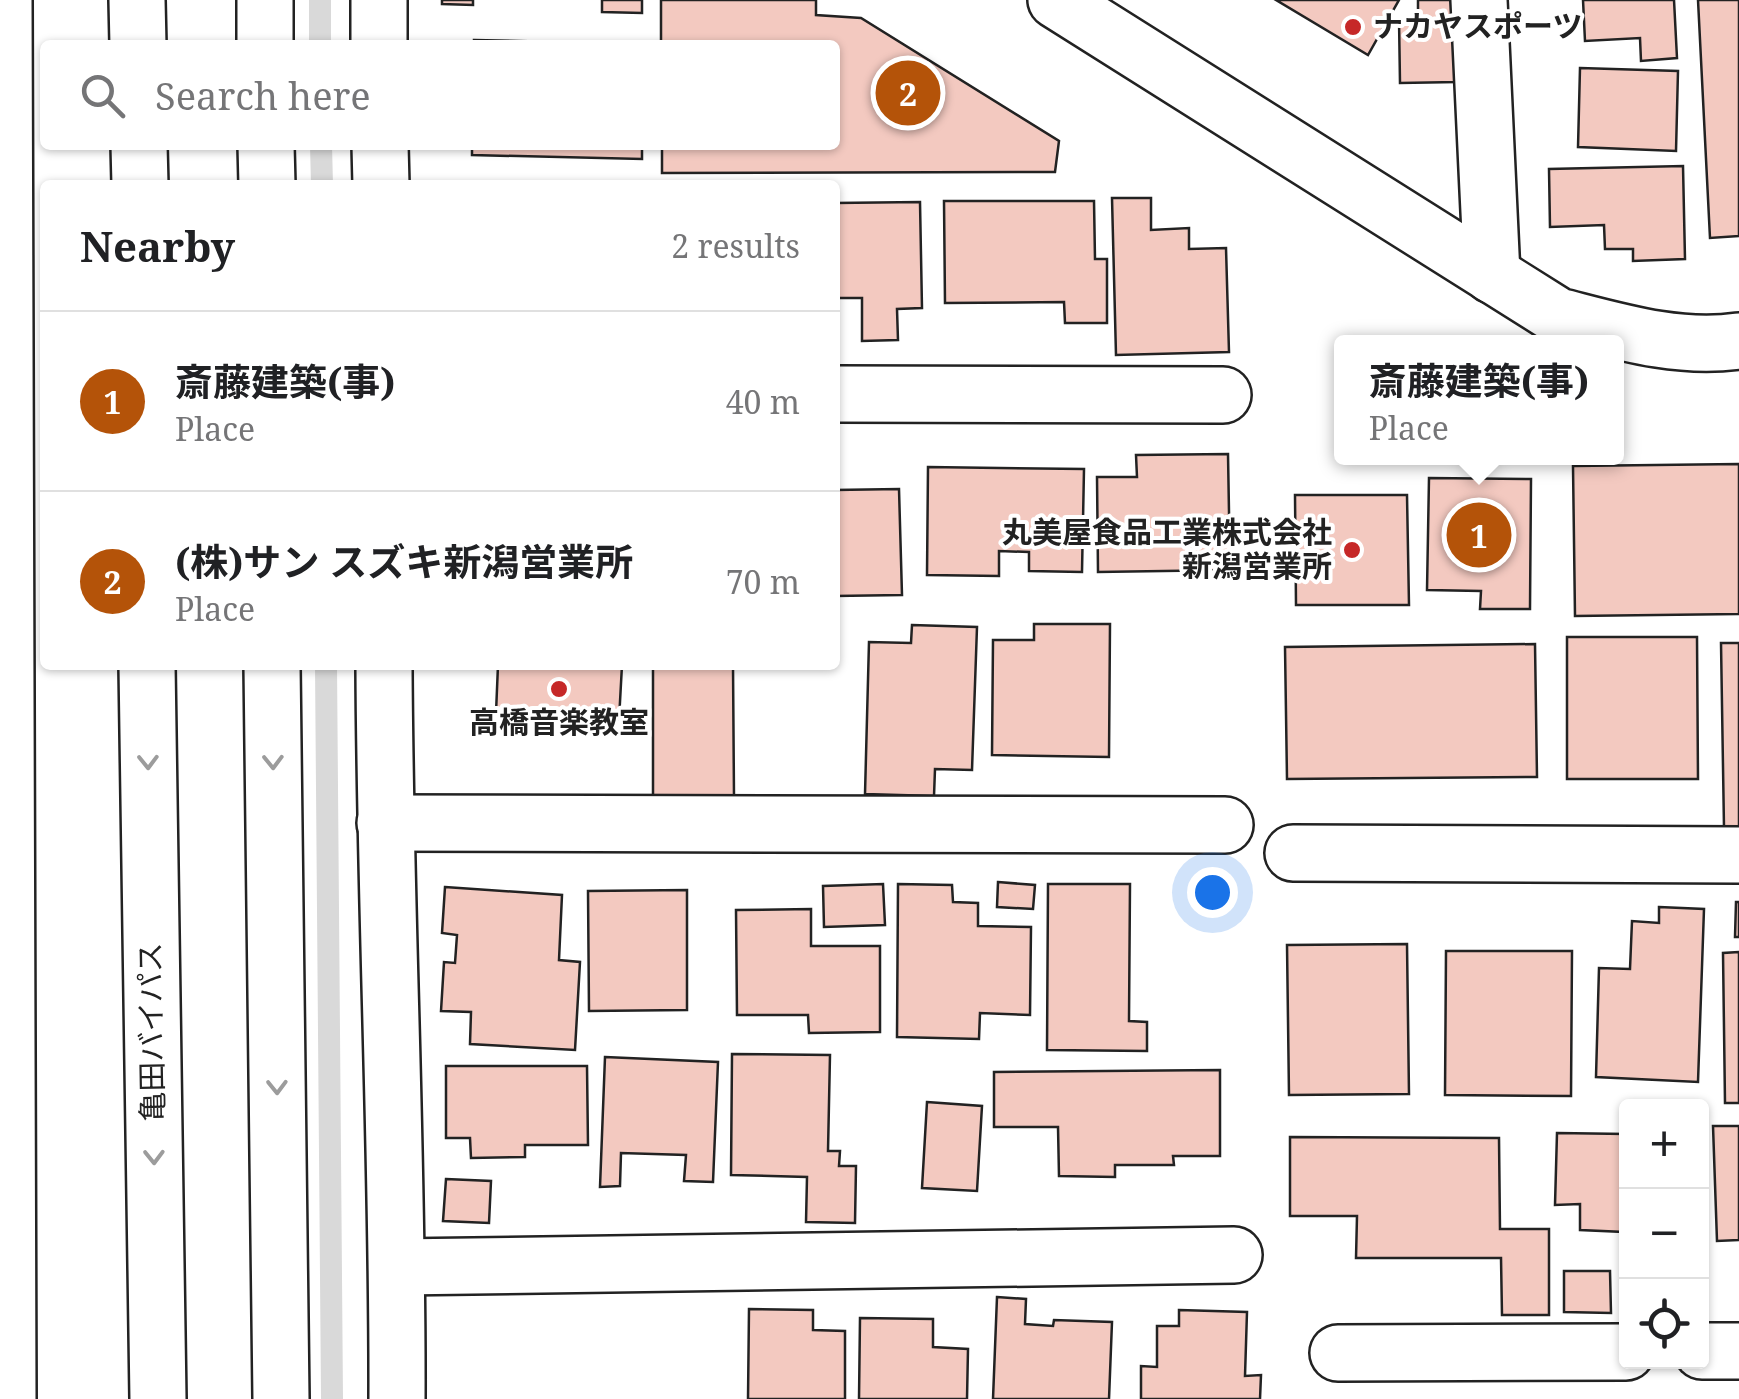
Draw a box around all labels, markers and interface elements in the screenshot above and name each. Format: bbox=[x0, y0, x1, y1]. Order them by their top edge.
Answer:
place label: ナカヤスポーツ bbox=[1373, 5, 1582, 46]
marker: ナカヤスポーツ bbox=[1342, 16, 1364, 38]
search box bbox=[40, 40, 840, 150]
pin: 2 bbox=[876, 56, 940, 130]
icon: search bbox=[75, 68, 130, 123]
text: Search here bbox=[155, 69, 371, 121]
text: Nearby bbox=[80, 217, 235, 274]
text: 2 results bbox=[671, 224, 800, 267]
popup bbox=[1334, 335, 1624, 465]
text: 斎藤建築(事) bbox=[1369, 354, 1589, 406]
text: 斎藤建築(事) bbox=[175, 355, 395, 407]
text: 1 bbox=[103, 380, 122, 423]
text: 40 m bbox=[726, 380, 800, 423]
text: Place bbox=[1369, 406, 1449, 449]
text: Place bbox=[175, 407, 255, 450]
pin: 1 bbox=[1446, 498, 1512, 572]
place label: 丸美屋食品工業株式会社 新潟営業所 bbox=[1002, 511, 1332, 586]
text: (株)サン スズキ新潟営業所 bbox=[175, 535, 633, 587]
marker: 丸美屋食品工業株式会社 新潟営業所 bbox=[1341, 539, 1363, 561]
text: 2 bbox=[103, 560, 122, 603]
text: 70 m bbox=[726, 560, 800, 603]
text: Place bbox=[175, 587, 255, 630]
marker: 高橋音楽教室 bbox=[548, 678, 570, 700]
place label: 高橋音楽教室 bbox=[469, 701, 649, 742]
one-way arrow bbox=[138, 755, 159, 771]
one-way arrow bbox=[263, 755, 284, 771]
your location bbox=[1187, 867, 1238, 918]
street label: 亀田バイパス bbox=[128, 942, 173, 1122]
one-way arrow bbox=[266, 1080, 288, 1096]
map controls bbox=[1619, 1099, 1709, 1369]
button: + bbox=[1619, 1099, 1709, 1189]
one-way arrow bbox=[143, 1150, 165, 1166]
button: − bbox=[1619, 1189, 1709, 1279]
button: locate bbox=[1619, 1279, 1709, 1369]

